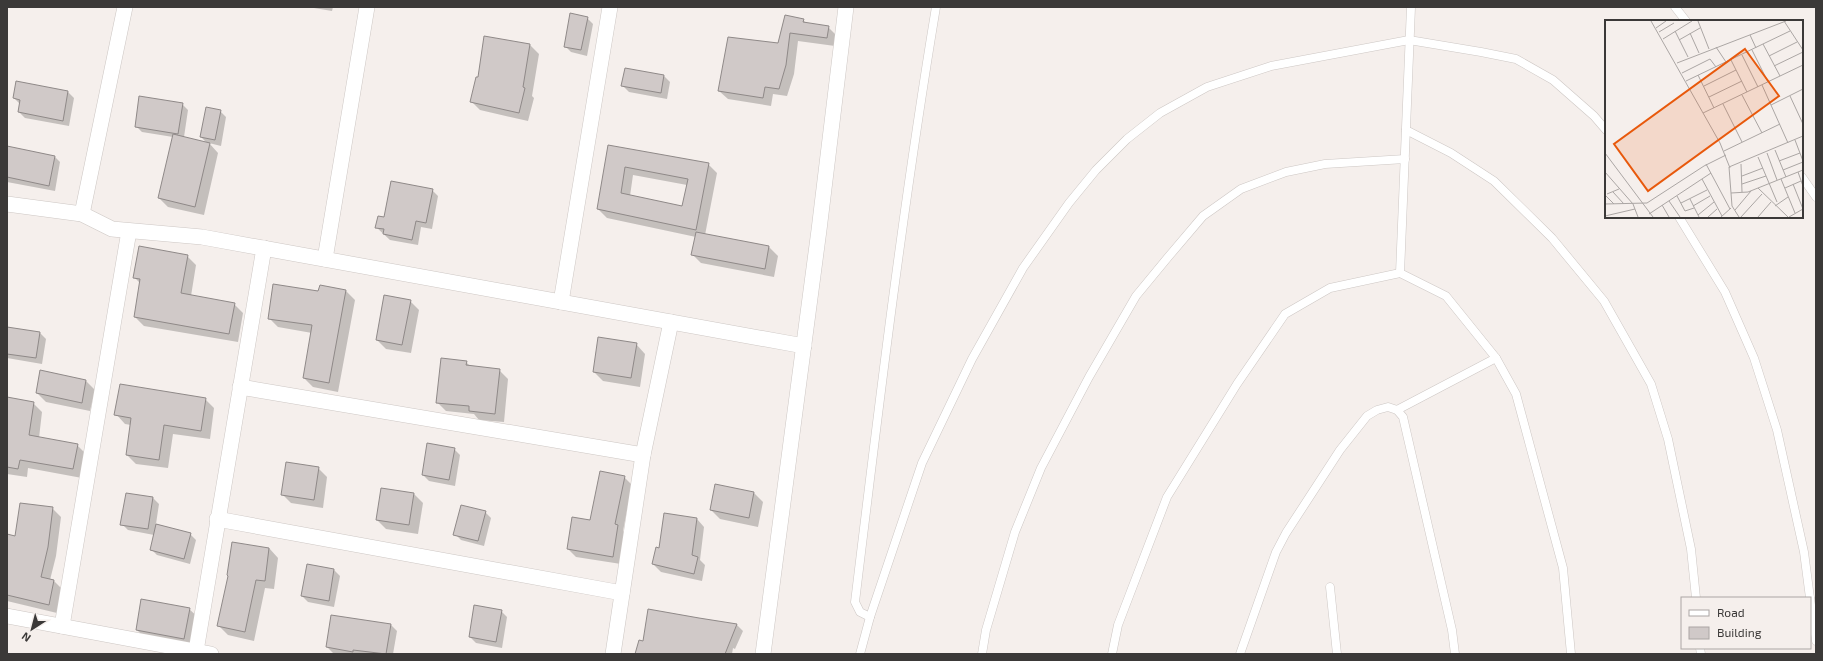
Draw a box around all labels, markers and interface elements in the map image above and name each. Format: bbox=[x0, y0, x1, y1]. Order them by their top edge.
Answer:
inset map bbox=[1605, 20, 1803, 218]
legend bbox=[1681, 597, 1811, 649]
text: Road bbox=[1717, 605, 1745, 619]
north arrow bbox=[12, 609, 52, 649]
text: Building bbox=[1717, 625, 1762, 639]
text: N bbox=[19, 630, 33, 645]

